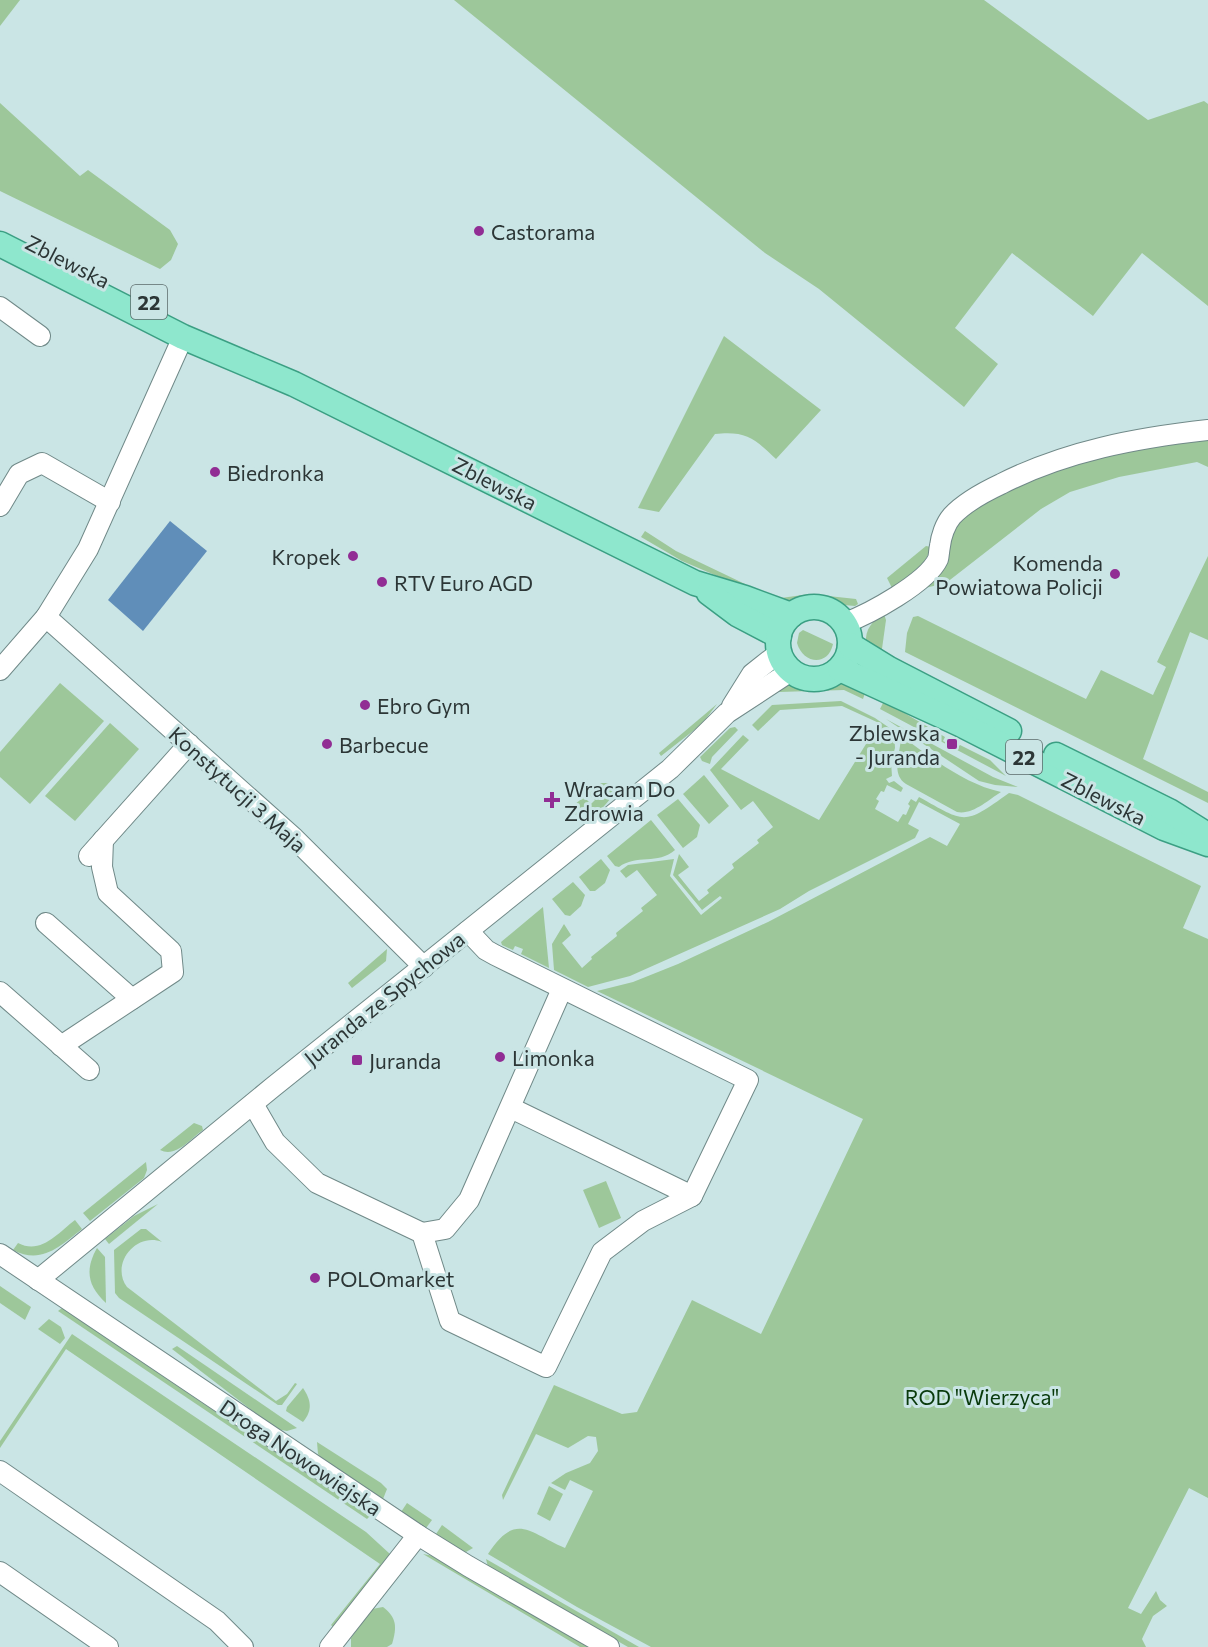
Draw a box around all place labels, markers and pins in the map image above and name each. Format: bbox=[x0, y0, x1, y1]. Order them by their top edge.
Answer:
place label: Castorama bbox=[491, 219, 595, 244]
marker: Castorama bbox=[472, 224, 486, 238]
place label: Biedronka bbox=[227, 460, 324, 485]
marker: Biedronka bbox=[208, 465, 222, 479]
place label: Kropek bbox=[271, 544, 341, 569]
marker: Kropek bbox=[346, 549, 360, 563]
place label: Komenda Powiatowa Policji bbox=[935, 550, 1103, 599]
marker: Komenda Powiatowa Policji bbox=[1108, 567, 1122, 581]
place label: RTV Euro AGD bbox=[394, 570, 533, 595]
marker: RTV Euro AGD bbox=[375, 575, 389, 589]
place label: Ebro Gym bbox=[377, 693, 471, 718]
marker: Ebro Gym bbox=[358, 698, 372, 712]
place label: Zblewska - Juranda bbox=[849, 720, 940, 769]
place label: Barbecue bbox=[339, 732, 429, 757]
marker: Barbecue bbox=[320, 737, 334, 751]
marker: Zblewska - Juranda bbox=[945, 737, 959, 751]
place label: Wracam Do Zdrowia bbox=[564, 776, 675, 825]
marker: Wracam Do Zdrowia bbox=[545, 793, 559, 807]
place label: Limonka bbox=[512, 1045, 595, 1070]
place label: Juranda bbox=[369, 1047, 441, 1073]
marker: Limonka bbox=[493, 1050, 507, 1064]
marker: Juranda bbox=[350, 1053, 364, 1067]
place label: POLOmarket bbox=[327, 1266, 454, 1291]
marker: POLOmarket bbox=[308, 1271, 322, 1285]

